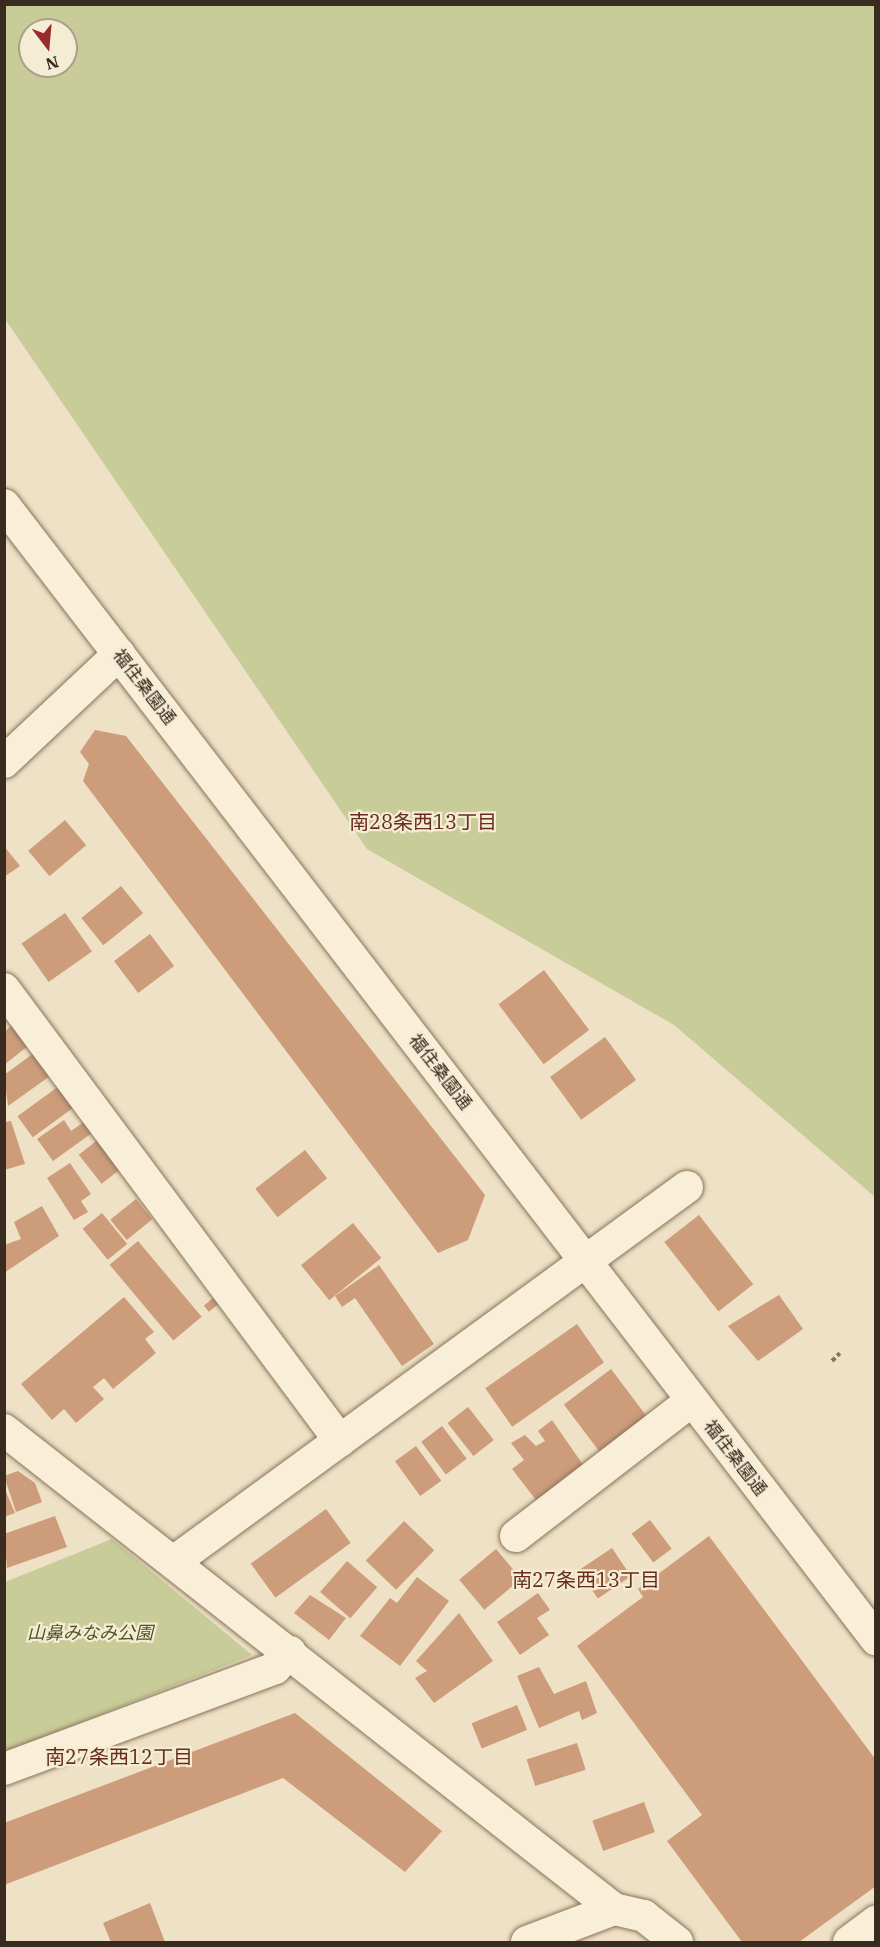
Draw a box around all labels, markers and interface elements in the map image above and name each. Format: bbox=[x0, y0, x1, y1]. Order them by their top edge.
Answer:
north arrow bbox=[18, 18, 78, 78]
text: N bbox=[44, 52, 61, 75]
street label: 福住桑園通 bbox=[108, 645, 180, 729]
district label: 南28条西13丁目 bbox=[349, 809, 497, 833]
street label: 福住桑園通 bbox=[404, 1030, 476, 1114]
street label: 福住桑園通 bbox=[699, 1416, 771, 1500]
district label: 南27条西13丁目 bbox=[512, 1567, 660, 1591]
park label: 山鼻みなみ公園 bbox=[27, 1622, 153, 1644]
district label: 南27条西12丁目 bbox=[45, 1744, 193, 1768]

